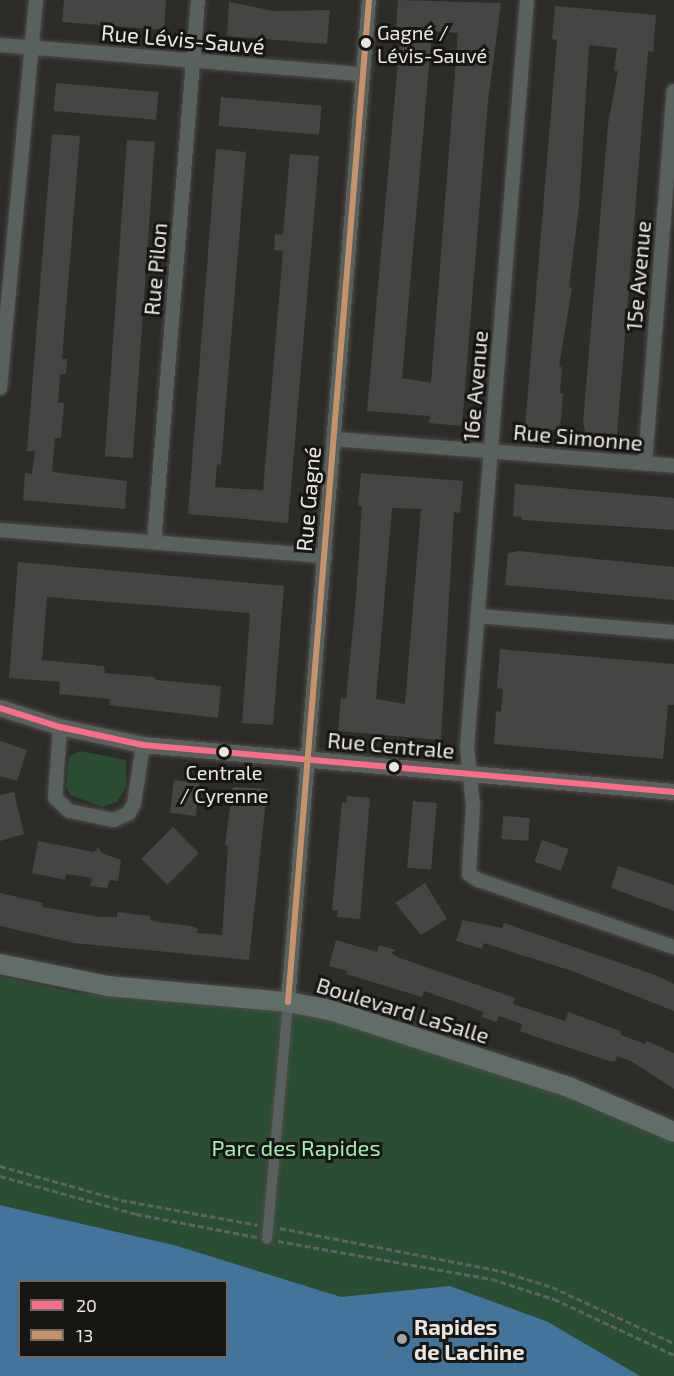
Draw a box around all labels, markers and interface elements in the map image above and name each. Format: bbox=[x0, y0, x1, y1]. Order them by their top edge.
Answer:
street label: Rue Lévis-Sauvé bbox=[100, 19, 266, 59]
place label: Gagné / Lévis-Sauvé bbox=[377, 20, 487, 67]
marker: Gagné / Lévis-Sauvé bbox=[360, 37, 372, 49]
street label: 15e Avenue bbox=[620, 220, 656, 332]
street label: Rue Pilon bbox=[138, 221, 172, 317]
street label: 16e Avenue bbox=[457, 329, 493, 443]
street label: Rue Simonne bbox=[512, 418, 644, 456]
street label: Rue Gagné bbox=[290, 445, 326, 553]
street label: Rue Centrale bbox=[326, 726, 456, 764]
marker: Centrale / Cyrenne bbox=[218, 746, 230, 758]
place label: Centrale / Cyrenne bbox=[179, 761, 269, 808]
unlabelled marker bbox=[388, 761, 400, 773]
street label: Boulevard LaSalle bbox=[313, 971, 493, 1049]
park label: Parc des Rapides bbox=[211, 1135, 381, 1161]
legend bbox=[18, 1280, 228, 1358]
text: 20 bbox=[76, 1294, 97, 1316]
place label: Rapides de Lachine bbox=[414, 1313, 525, 1364]
text: 13 bbox=[76, 1324, 93, 1346]
marker: Rapides de Lachine bbox=[395, 1332, 409, 1346]

